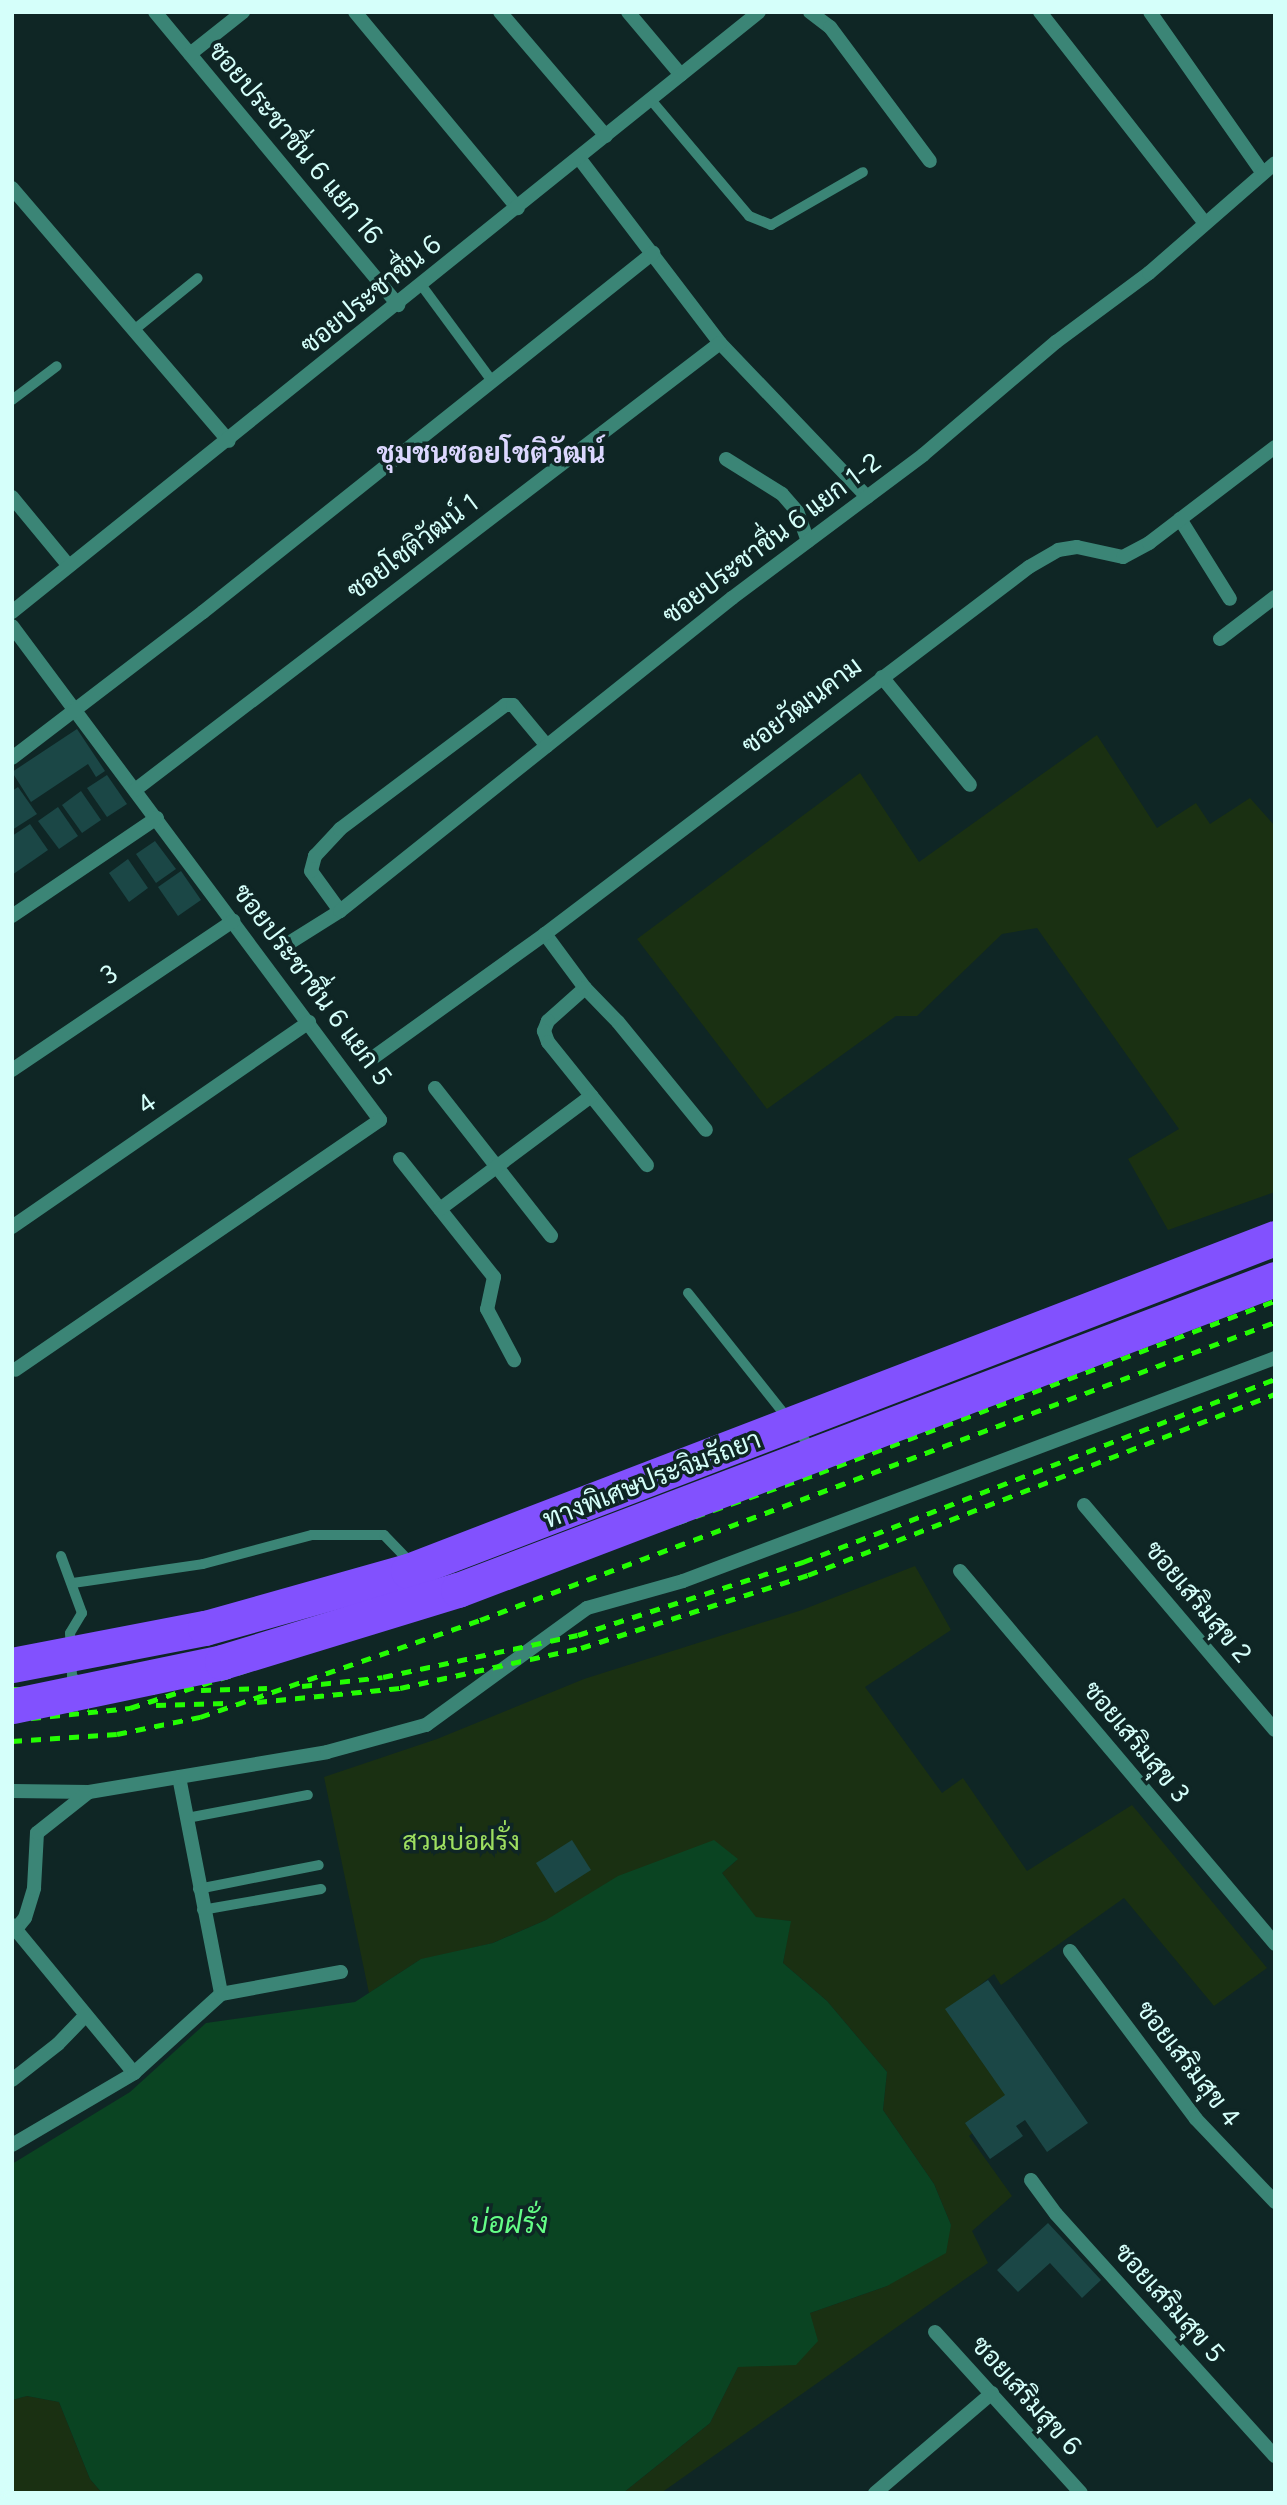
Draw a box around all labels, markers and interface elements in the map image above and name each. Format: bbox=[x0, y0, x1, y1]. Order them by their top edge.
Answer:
street label: ซอยประชาชื่น 6 แยก 16 bbox=[201, 35, 389, 251]
street label: ซอยประชาชื่น 6 bbox=[295, 229, 447, 361]
district label: ชุมชนซอยโชติวัฒน์ bbox=[376, 436, 606, 470]
street label: ซอยประชาชื่น 6 แยก 1-2 bbox=[657, 447, 887, 631]
street label: ซอยโชติวัฒน์ 1 bbox=[341, 488, 485, 606]
street label: ซอยวัฒนคาม bbox=[736, 651, 868, 761]
street label: ซอยประชาชื่น 6 แยก 5 bbox=[226, 878, 398, 1092]
street label: 3 bbox=[94, 958, 124, 992]
street label: 4 bbox=[131, 1087, 163, 1121]
street label: ทางพิเศษประจิมรัถยา bbox=[539, 1424, 765, 1536]
street label: ซอยเสริมสุข 2 bbox=[1138, 1535, 1258, 1669]
street label: ซอยเสริมสุข 3 bbox=[1076, 1675, 1196, 1809]
park label: สวนบ่อฝรั่ง bbox=[402, 1826, 520, 1858]
street label: ซอยเสริมสุข 4 bbox=[1129, 1995, 1247, 2133]
water label: บ่อฝรั่ง bbox=[470, 2206, 548, 2240]
street label: ซอยเสริมสุข 5 bbox=[1107, 2237, 1231, 2369]
street label: ซอยเสริมสุข 6 bbox=[964, 2330, 1088, 2462]

